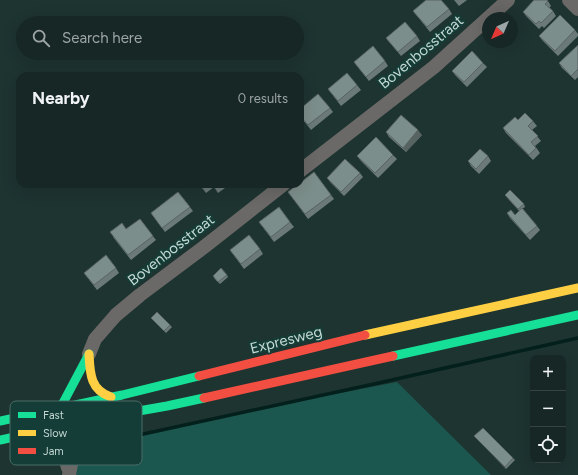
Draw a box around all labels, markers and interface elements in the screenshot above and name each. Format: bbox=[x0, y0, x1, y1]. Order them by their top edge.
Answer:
street label: Bovenbosstraat bbox=[375, 11, 467, 93]
north arrow bbox=[482, 12, 518, 48]
search box bbox=[16, 16, 304, 60]
icon: search bbox=[30, 27, 52, 49]
text: Search here bbox=[62, 29, 142, 47]
text: Nearby bbox=[32, 88, 90, 108]
text: 0 results bbox=[238, 91, 288, 106]
street label: Bovenbosstraat bbox=[124, 210, 218, 289]
street label: Expresweg bbox=[248, 322, 324, 358]
map controls bbox=[530, 355, 566, 463]
button: + bbox=[530, 355, 566, 391]
button: − bbox=[530, 391, 566, 427]
legend bbox=[10, 401, 142, 465]
text: Fast bbox=[43, 409, 64, 422]
text: Slow bbox=[43, 427, 67, 440]
button: locate bbox=[530, 427, 566, 463]
text: Jam bbox=[43, 445, 64, 458]

